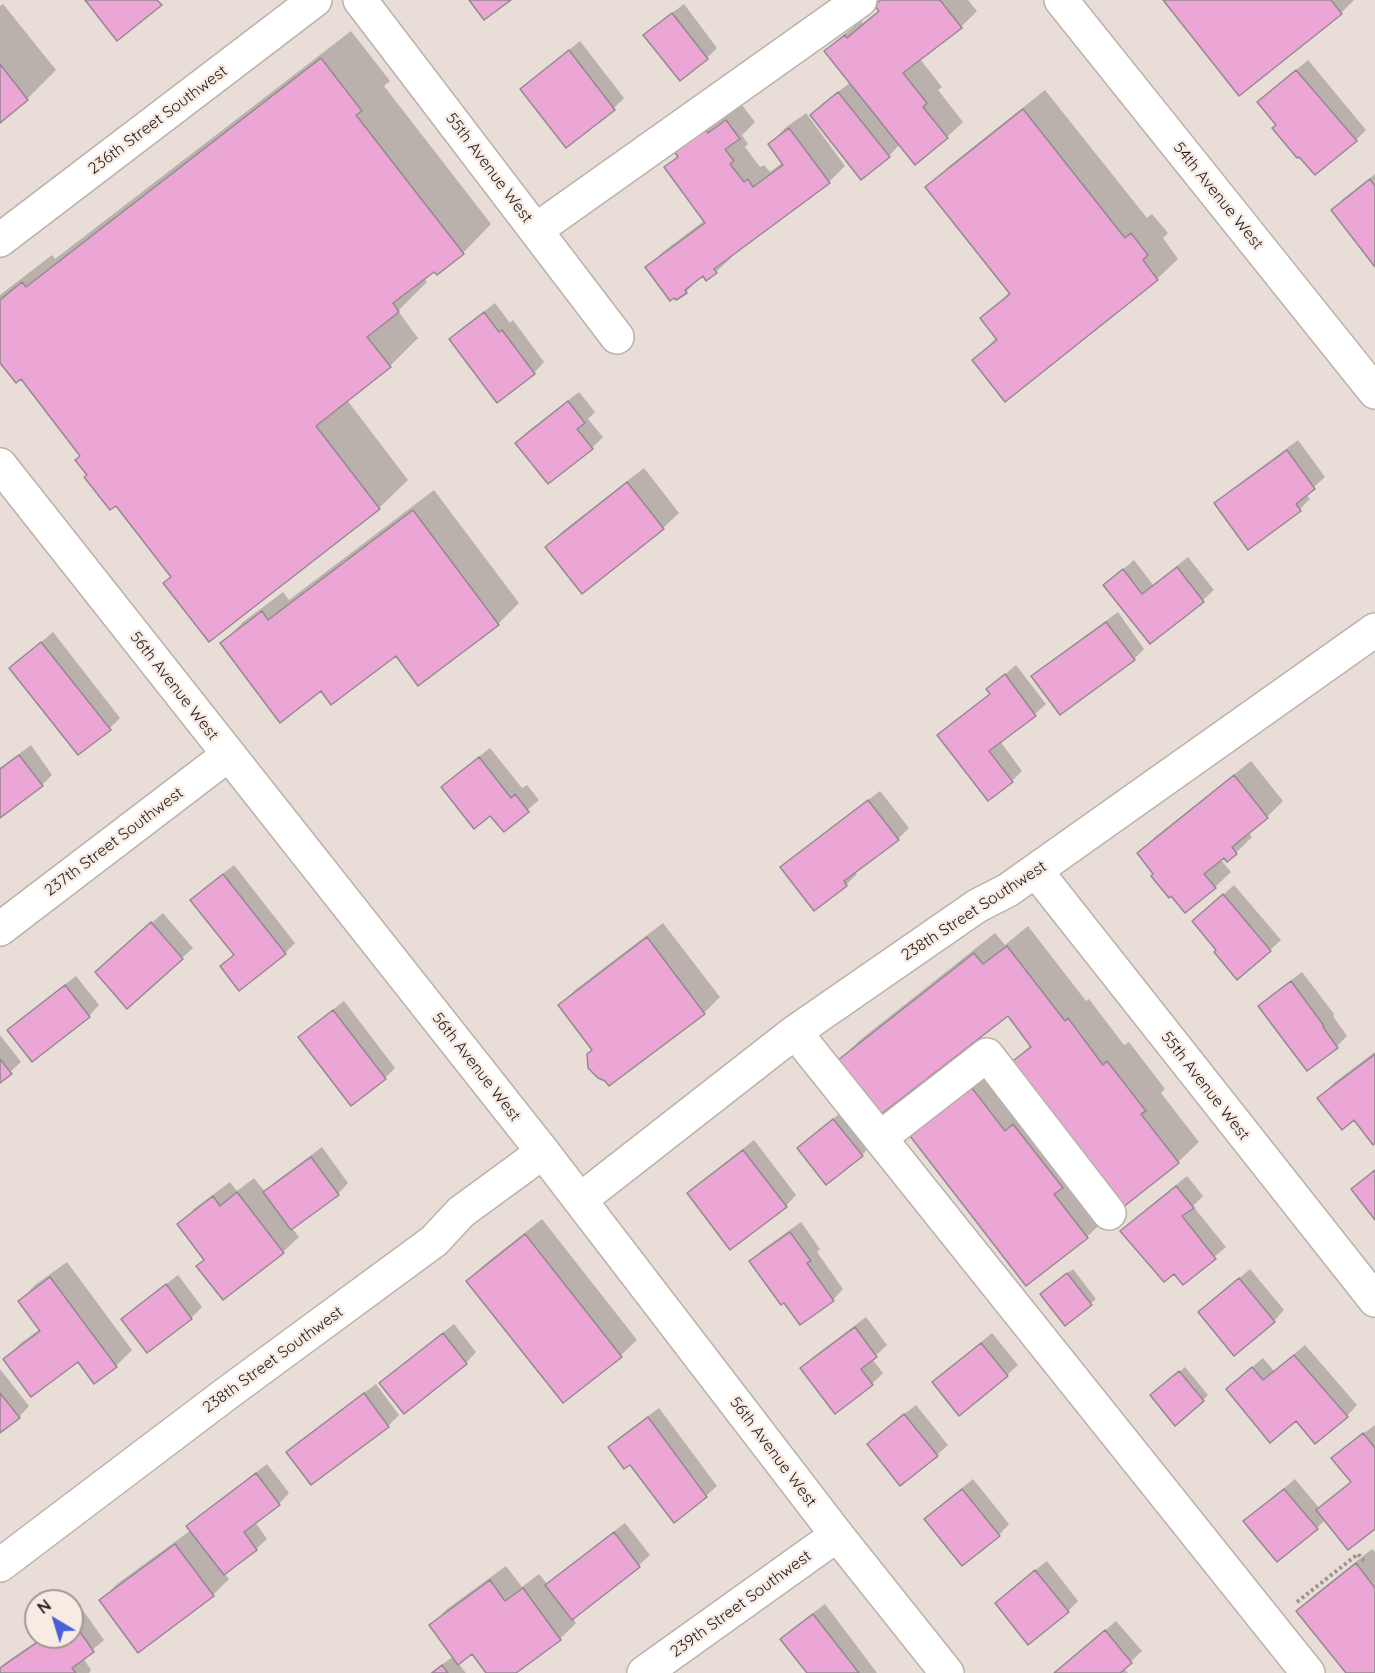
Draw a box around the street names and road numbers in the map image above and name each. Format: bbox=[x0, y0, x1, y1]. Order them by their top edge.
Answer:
street label: 236th Street Southwest bbox=[85, 61, 231, 179]
street label: 55th Avenue West bbox=[441, 109, 537, 227]
street label: 54th Avenue West bbox=[1169, 139, 1267, 253]
street label: 56th Avenue West bbox=[126, 628, 222, 744]
street label: 237th Street Southwest bbox=[41, 784, 187, 900]
street label: 238th Street Southwest bbox=[898, 857, 1050, 965]
street label: 56th Avenue West bbox=[428, 1009, 524, 1125]
street label: 55th Avenue West bbox=[1157, 1028, 1253, 1144]
street label: 238th Street Southwest bbox=[199, 1303, 347, 1417]
street label: 56th Avenue West bbox=[725, 1393, 821, 1511]
street label: 239th Street Southwest bbox=[667, 1546, 815, 1662]

